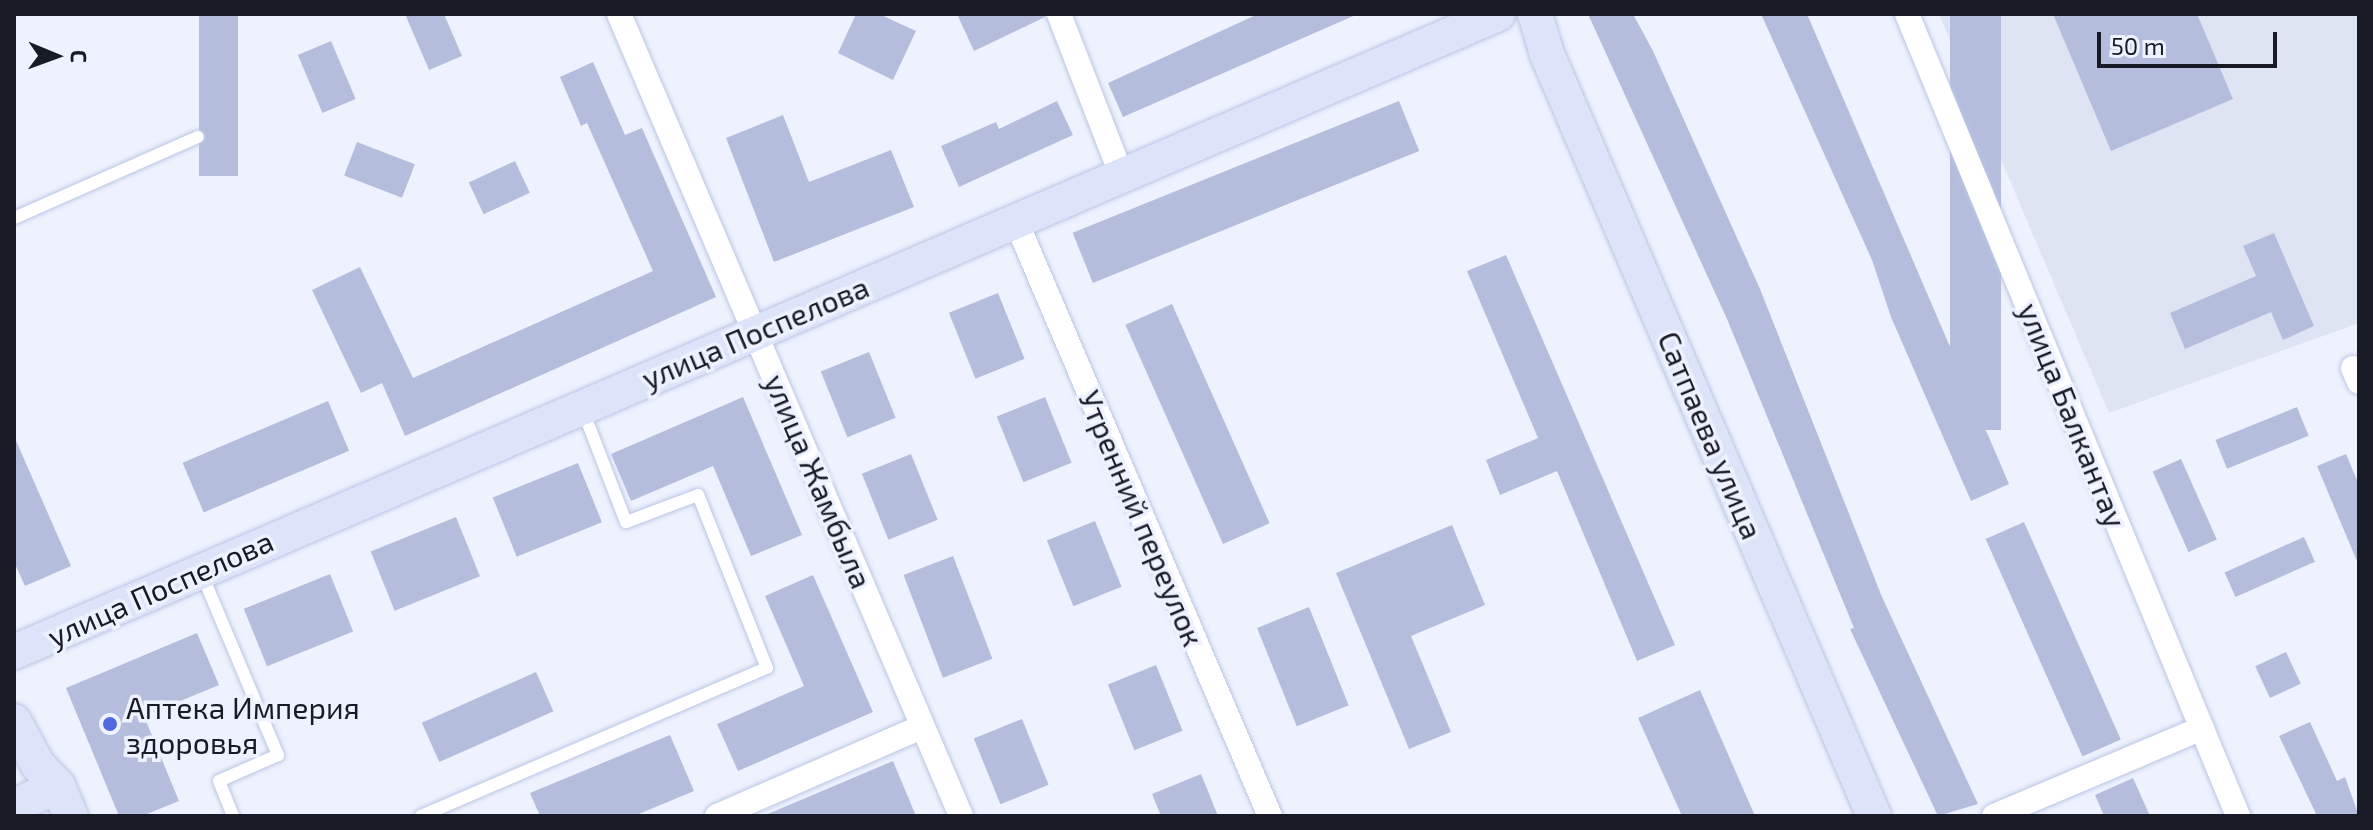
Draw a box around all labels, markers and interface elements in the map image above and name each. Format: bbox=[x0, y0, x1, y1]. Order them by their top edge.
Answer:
north arrow bbox=[16, 16, 96, 96]
scale bar bbox=[2101, 16, 2281, 66]
text: 50 m bbox=[2111, 31, 2165, 60]
text: С bbox=[67, 50, 93, 63]
street label: улица Поспелова bbox=[636, 268, 874, 396]
street label: улица Балкантау bbox=[2012, 297, 2134, 533]
street label: Сатпаева улица bbox=[1651, 326, 1771, 544]
street label: улица Жамбыла bbox=[758, 369, 880, 593]
street label: Утренний переулок bbox=[1072, 385, 1212, 651]
street label: улица Поспелова bbox=[42, 522, 278, 654]
place label: Аптека Империя здоровья bbox=[126, 689, 360, 760]
marker: Аптека Империя здоровья bbox=[101, 715, 119, 733]

